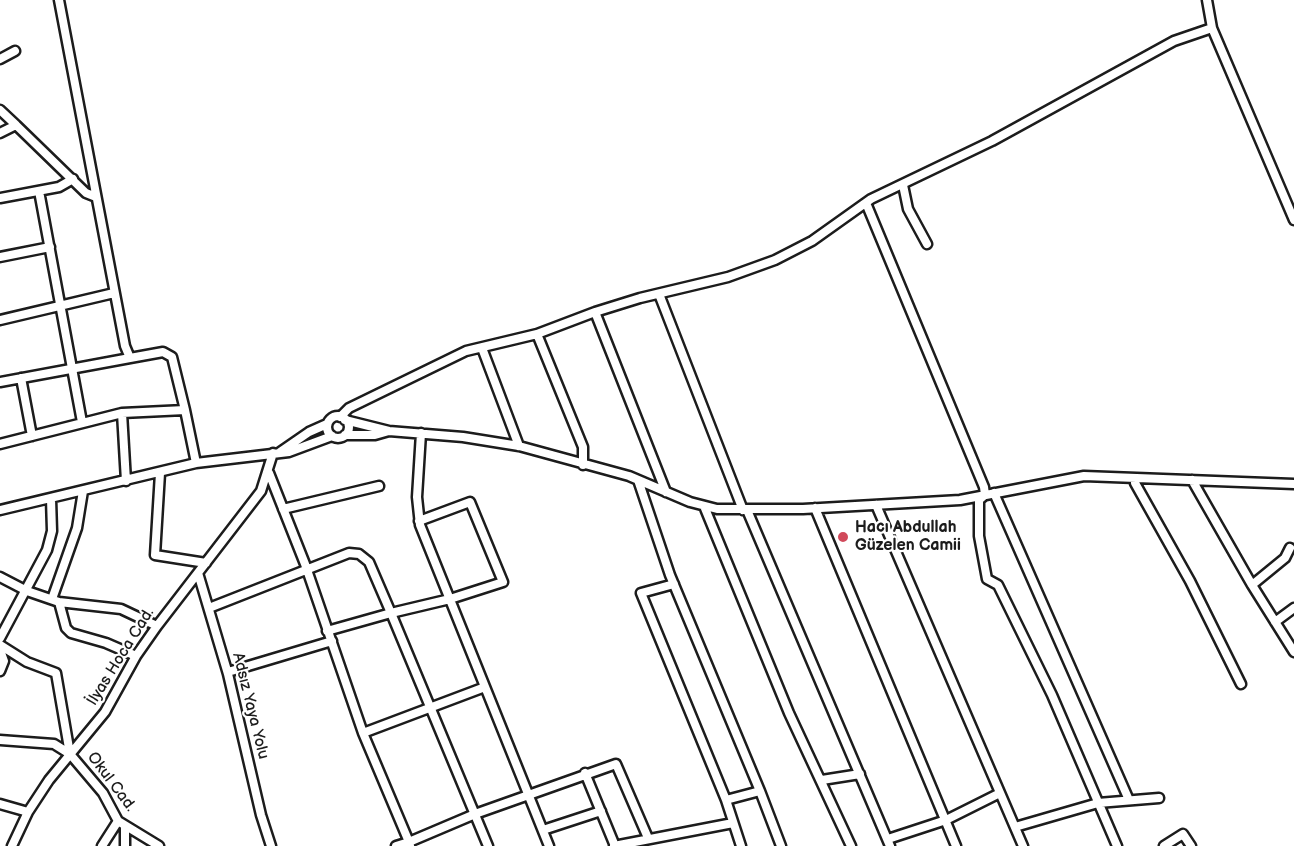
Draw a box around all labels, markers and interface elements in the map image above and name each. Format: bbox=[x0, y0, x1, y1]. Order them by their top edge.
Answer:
place label: Hacı Abdullah Güzelen Camii bbox=[855, 518, 961, 556]
marker: Hacı Abdullah Güzelen Camii bbox=[836, 530, 850, 544]
street label: İlyas Hoca Cad. bbox=[83, 605, 159, 709]
street label: Adsız Yaya Yolu bbox=[227, 651, 273, 761]
street label: Okul Cad. bbox=[82, 748, 140, 816]

